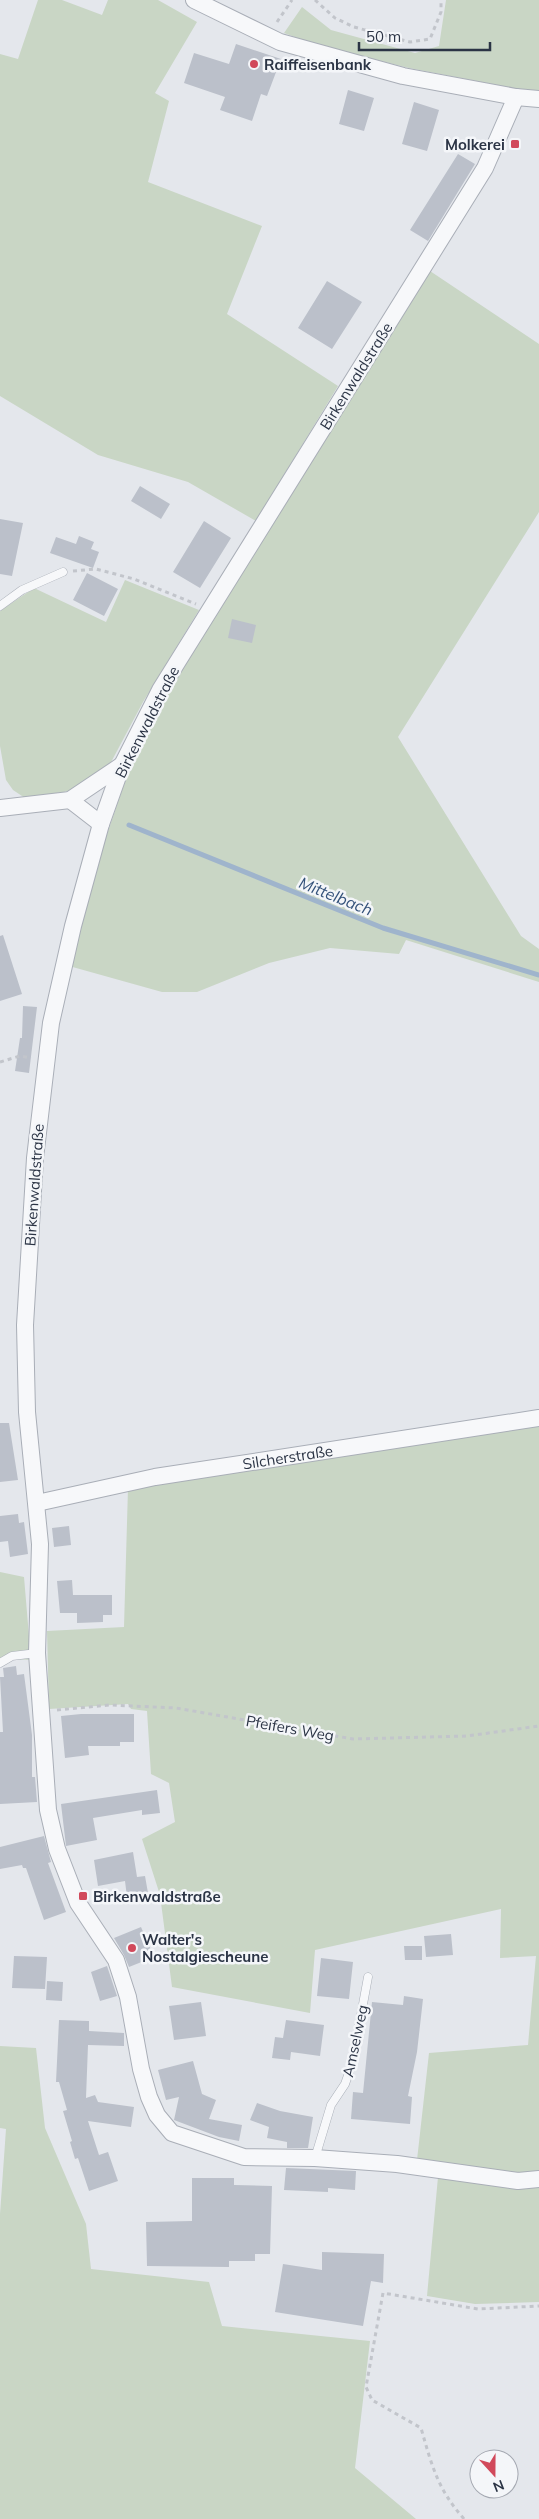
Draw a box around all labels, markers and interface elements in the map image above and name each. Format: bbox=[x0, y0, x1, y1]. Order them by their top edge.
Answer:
scale bar bbox=[359, 20, 490, 52]
text: 50 m bbox=[366, 27, 401, 46]
place label: Raiffeisenbank bbox=[264, 55, 372, 74]
marker: Raiffeisenbank bbox=[248, 58, 260, 70]
place label: Molkerei bbox=[445, 135, 505, 154]
marker: Molkerei bbox=[509, 138, 521, 150]
street label: Birkenwaldstraße bbox=[315, 319, 397, 433]
street label: Birkenwaldstraße bbox=[111, 663, 183, 781]
water label: Mittelbach bbox=[296, 872, 376, 920]
street label: Birkenwaldstraße bbox=[20, 1123, 48, 1247]
street label: Silcherstraße bbox=[241, 1440, 334, 1473]
street label: Pfeifers Weg bbox=[244, 1711, 336, 1745]
place label: Birkenwaldstraße bbox=[93, 1887, 221, 1906]
marker: Birkenwaldstraße bbox=[77, 1890, 89, 1902]
place label: Walter's Nostalgiescheune bbox=[142, 1930, 269, 1966]
marker: Walter's Nostalgiescheune bbox=[126, 1942, 138, 1954]
street label: Amselweg bbox=[338, 2003, 372, 2079]
north arrow bbox=[469, 2449, 519, 2499]
text: N bbox=[490, 2476, 507, 2496]

